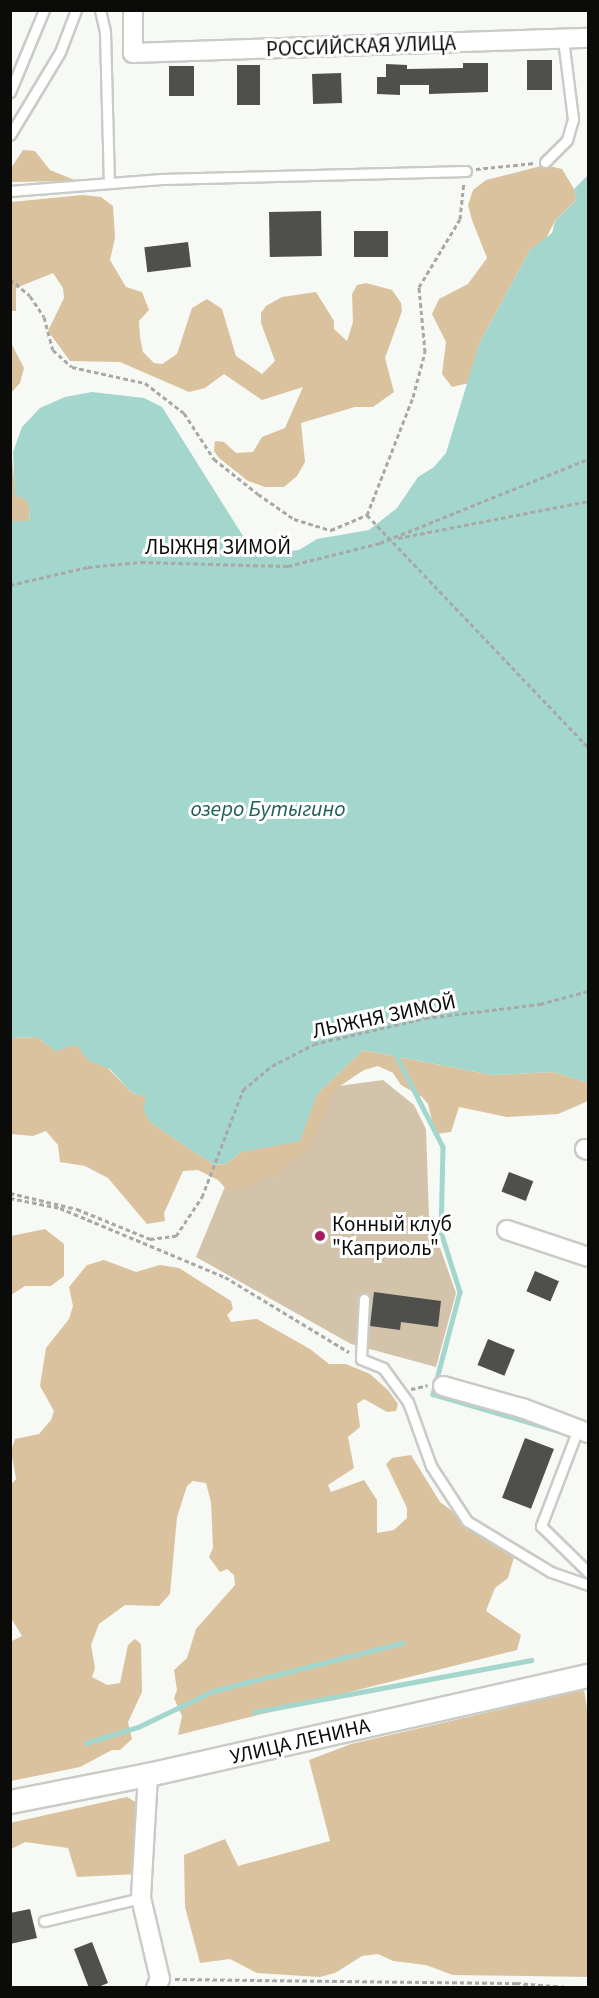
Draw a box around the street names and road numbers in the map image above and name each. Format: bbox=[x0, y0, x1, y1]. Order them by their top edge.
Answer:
street label: РОССИЙСКАЯ УЛИЦА bbox=[266, 30, 456, 62]
street label: ЛЫЖНЯ ЗИМОЙ bbox=[145, 534, 291, 560]
street label: ЛЫЖНЯ ЗИМОЙ bbox=[310, 989, 458, 1043]
street label: УЛИЦА ЛЕНИНА bbox=[228, 1713, 372, 1769]

